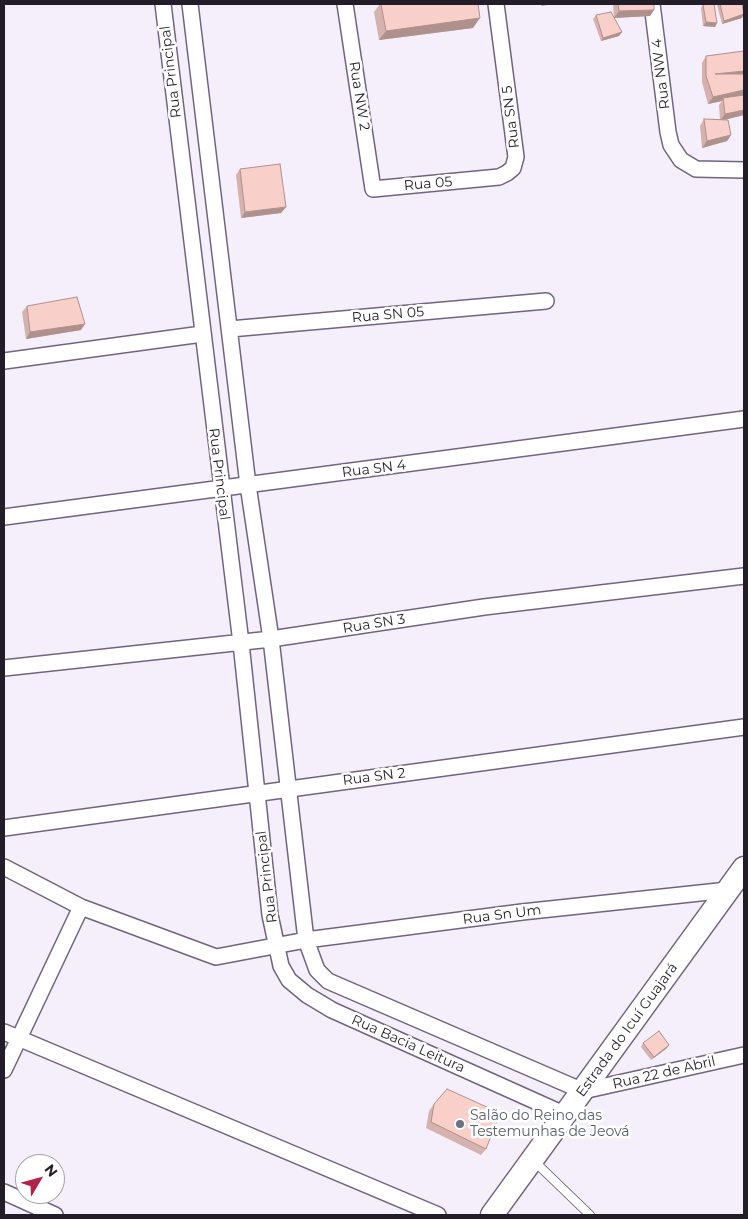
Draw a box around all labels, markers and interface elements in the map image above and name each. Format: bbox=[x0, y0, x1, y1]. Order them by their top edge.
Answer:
street label: Rua Principal bbox=[157, 25, 185, 119]
street label: Rua NW 4 bbox=[648, 38, 674, 110]
street label: Rua NW 2 bbox=[345, 60, 373, 132]
street label: Rua SN 5 bbox=[499, 85, 523, 149]
street label: Rua 05 bbox=[403, 174, 453, 194]
street label: Rua SN 05 bbox=[351, 303, 425, 327]
street label: Rua Principal bbox=[205, 427, 233, 521]
street label: Rua SN 4 bbox=[341, 457, 407, 481]
street label: Rua SN 3 bbox=[342, 611, 406, 637]
street label: Rua SN 2 bbox=[342, 765, 406, 789]
street label: Rua Principal bbox=[253, 830, 281, 924]
street label: Rua Sn Um bbox=[462, 902, 542, 928]
street label: Estrada do Icuí Guajará bbox=[573, 960, 681, 1100]
street label: Rua Bacia Leitura bbox=[349, 1011, 467, 1077]
street label: Rua 22 de Abril bbox=[611, 1053, 717, 1093]
place label: Salão do Reino das Testemunhas de Jeová bbox=[470, 1108, 630, 1140]
marker: Salão do Reino das Testemunhas de Jeová bbox=[454, 1118, 466, 1130]
north arrow bbox=[15, 1154, 65, 1204]
text: N bbox=[41, 1161, 62, 1181]

